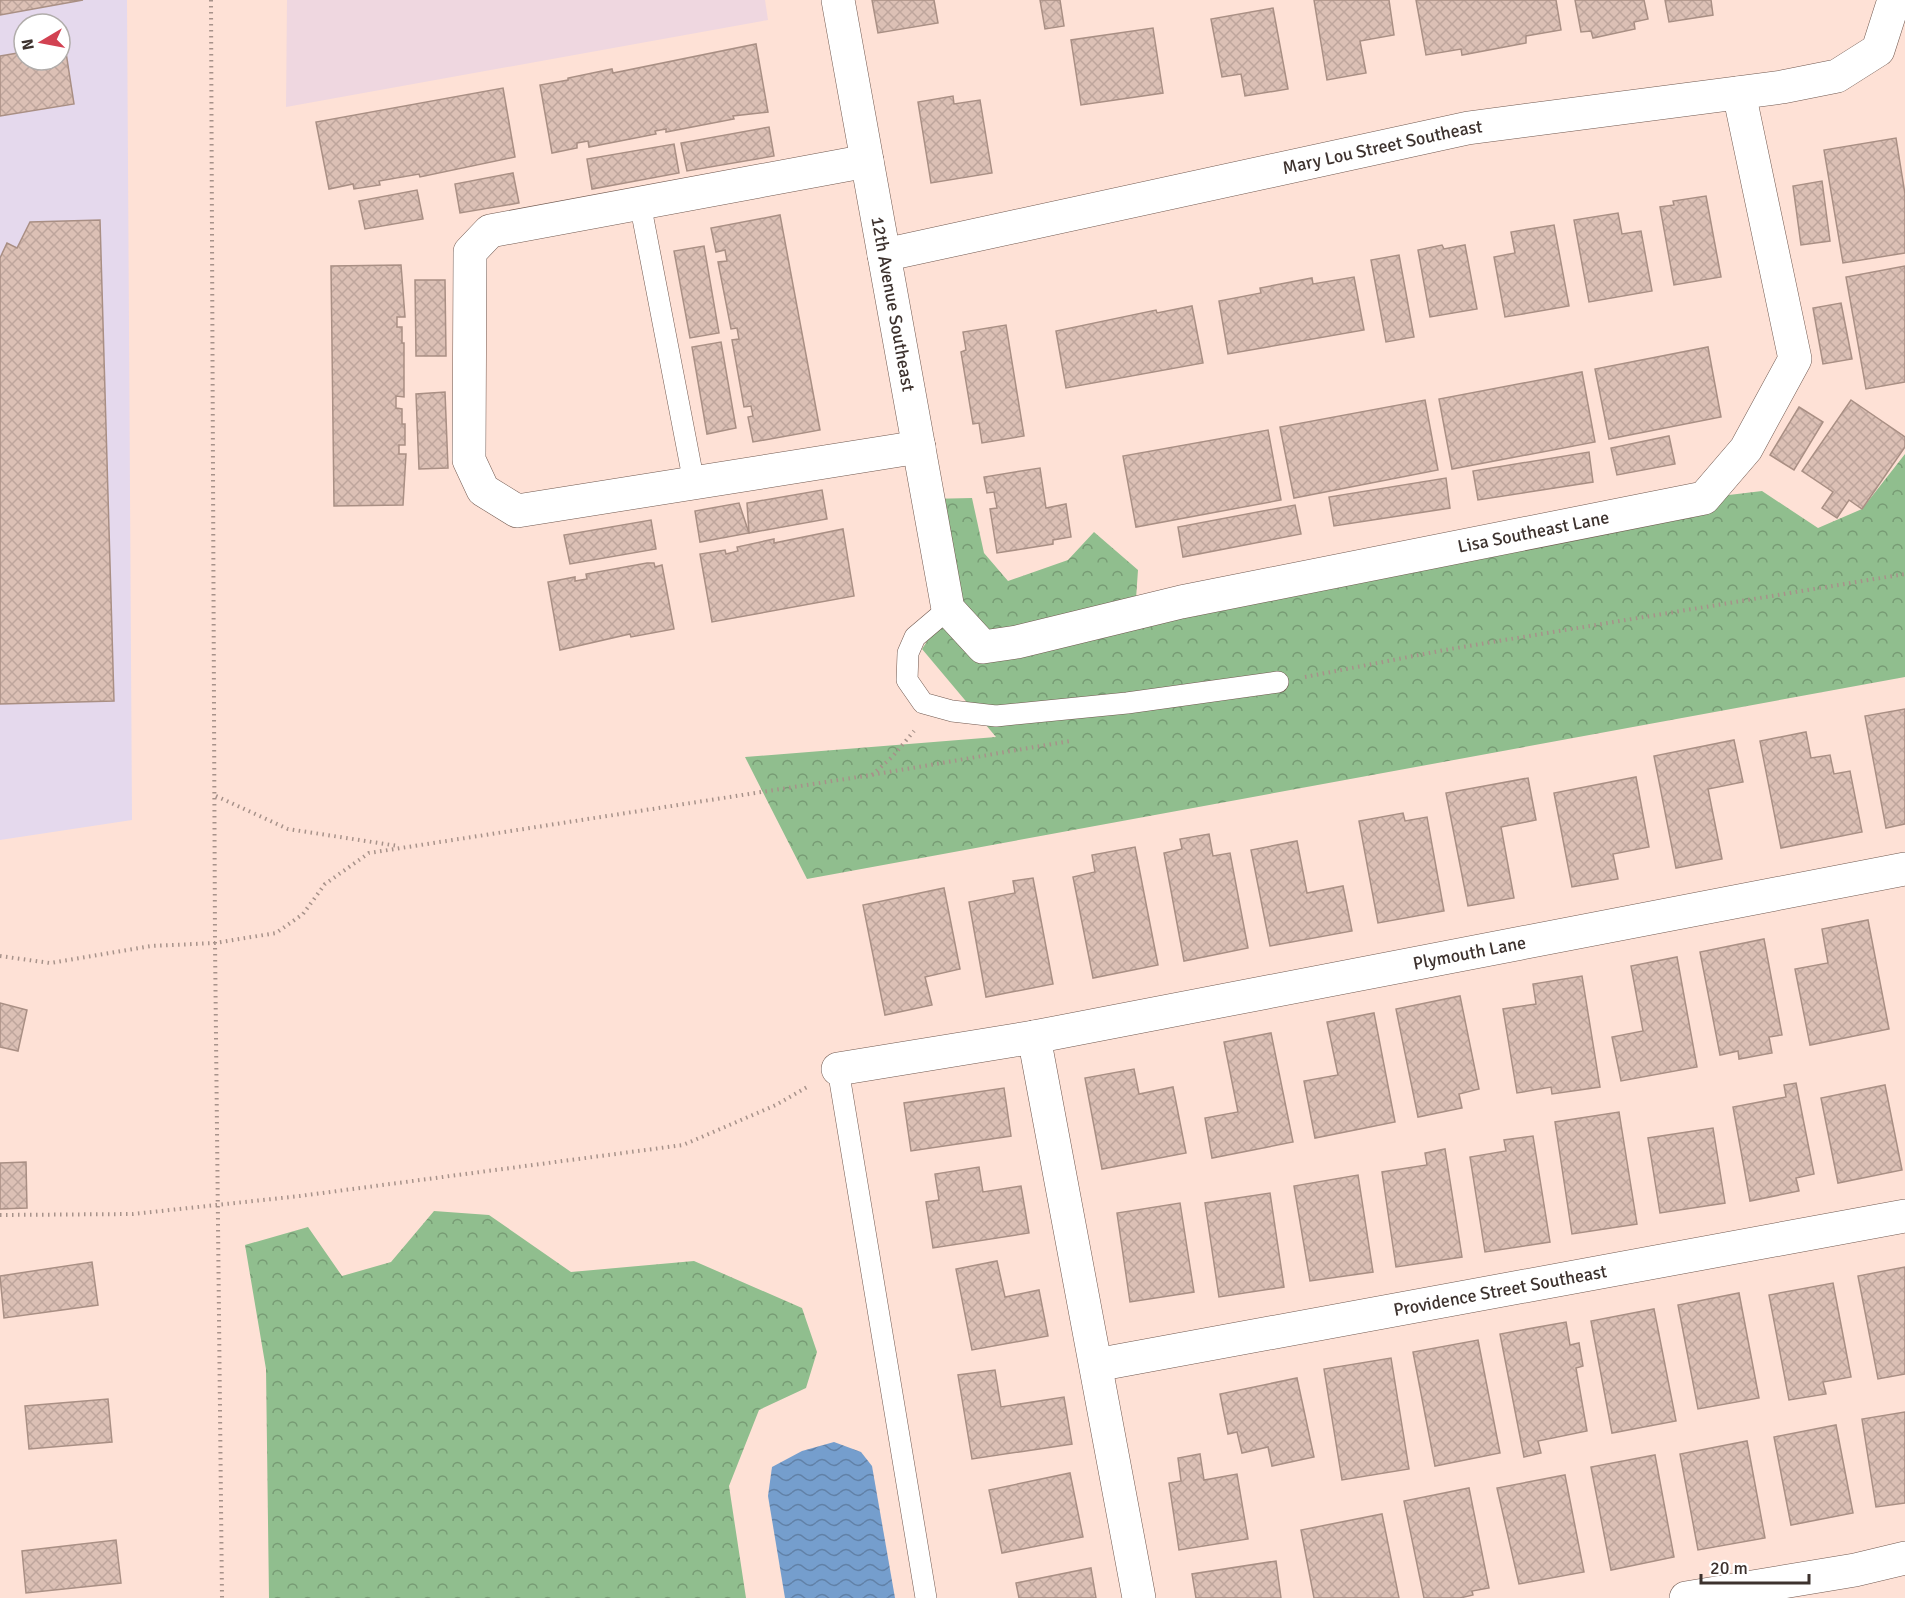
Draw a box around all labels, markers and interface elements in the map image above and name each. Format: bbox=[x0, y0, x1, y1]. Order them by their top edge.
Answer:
north arrow bbox=[12, 12, 72, 72]
text: N bbox=[17, 37, 39, 52]
street label: Mary Lou Street Southeast bbox=[1280, 115, 1484, 179]
street label: 12th Avenue Southeast bbox=[866, 215, 920, 393]
street label: Lisa Southeast Lane bbox=[1456, 506, 1611, 558]
street label: Plymouth Lane bbox=[1411, 931, 1528, 975]
street label: Providence Street Southeast bbox=[1392, 1260, 1609, 1321]
scale bar bbox=[1701, 1547, 1809, 1585]
text: 20 m bbox=[1710, 1557, 1748, 1579]

